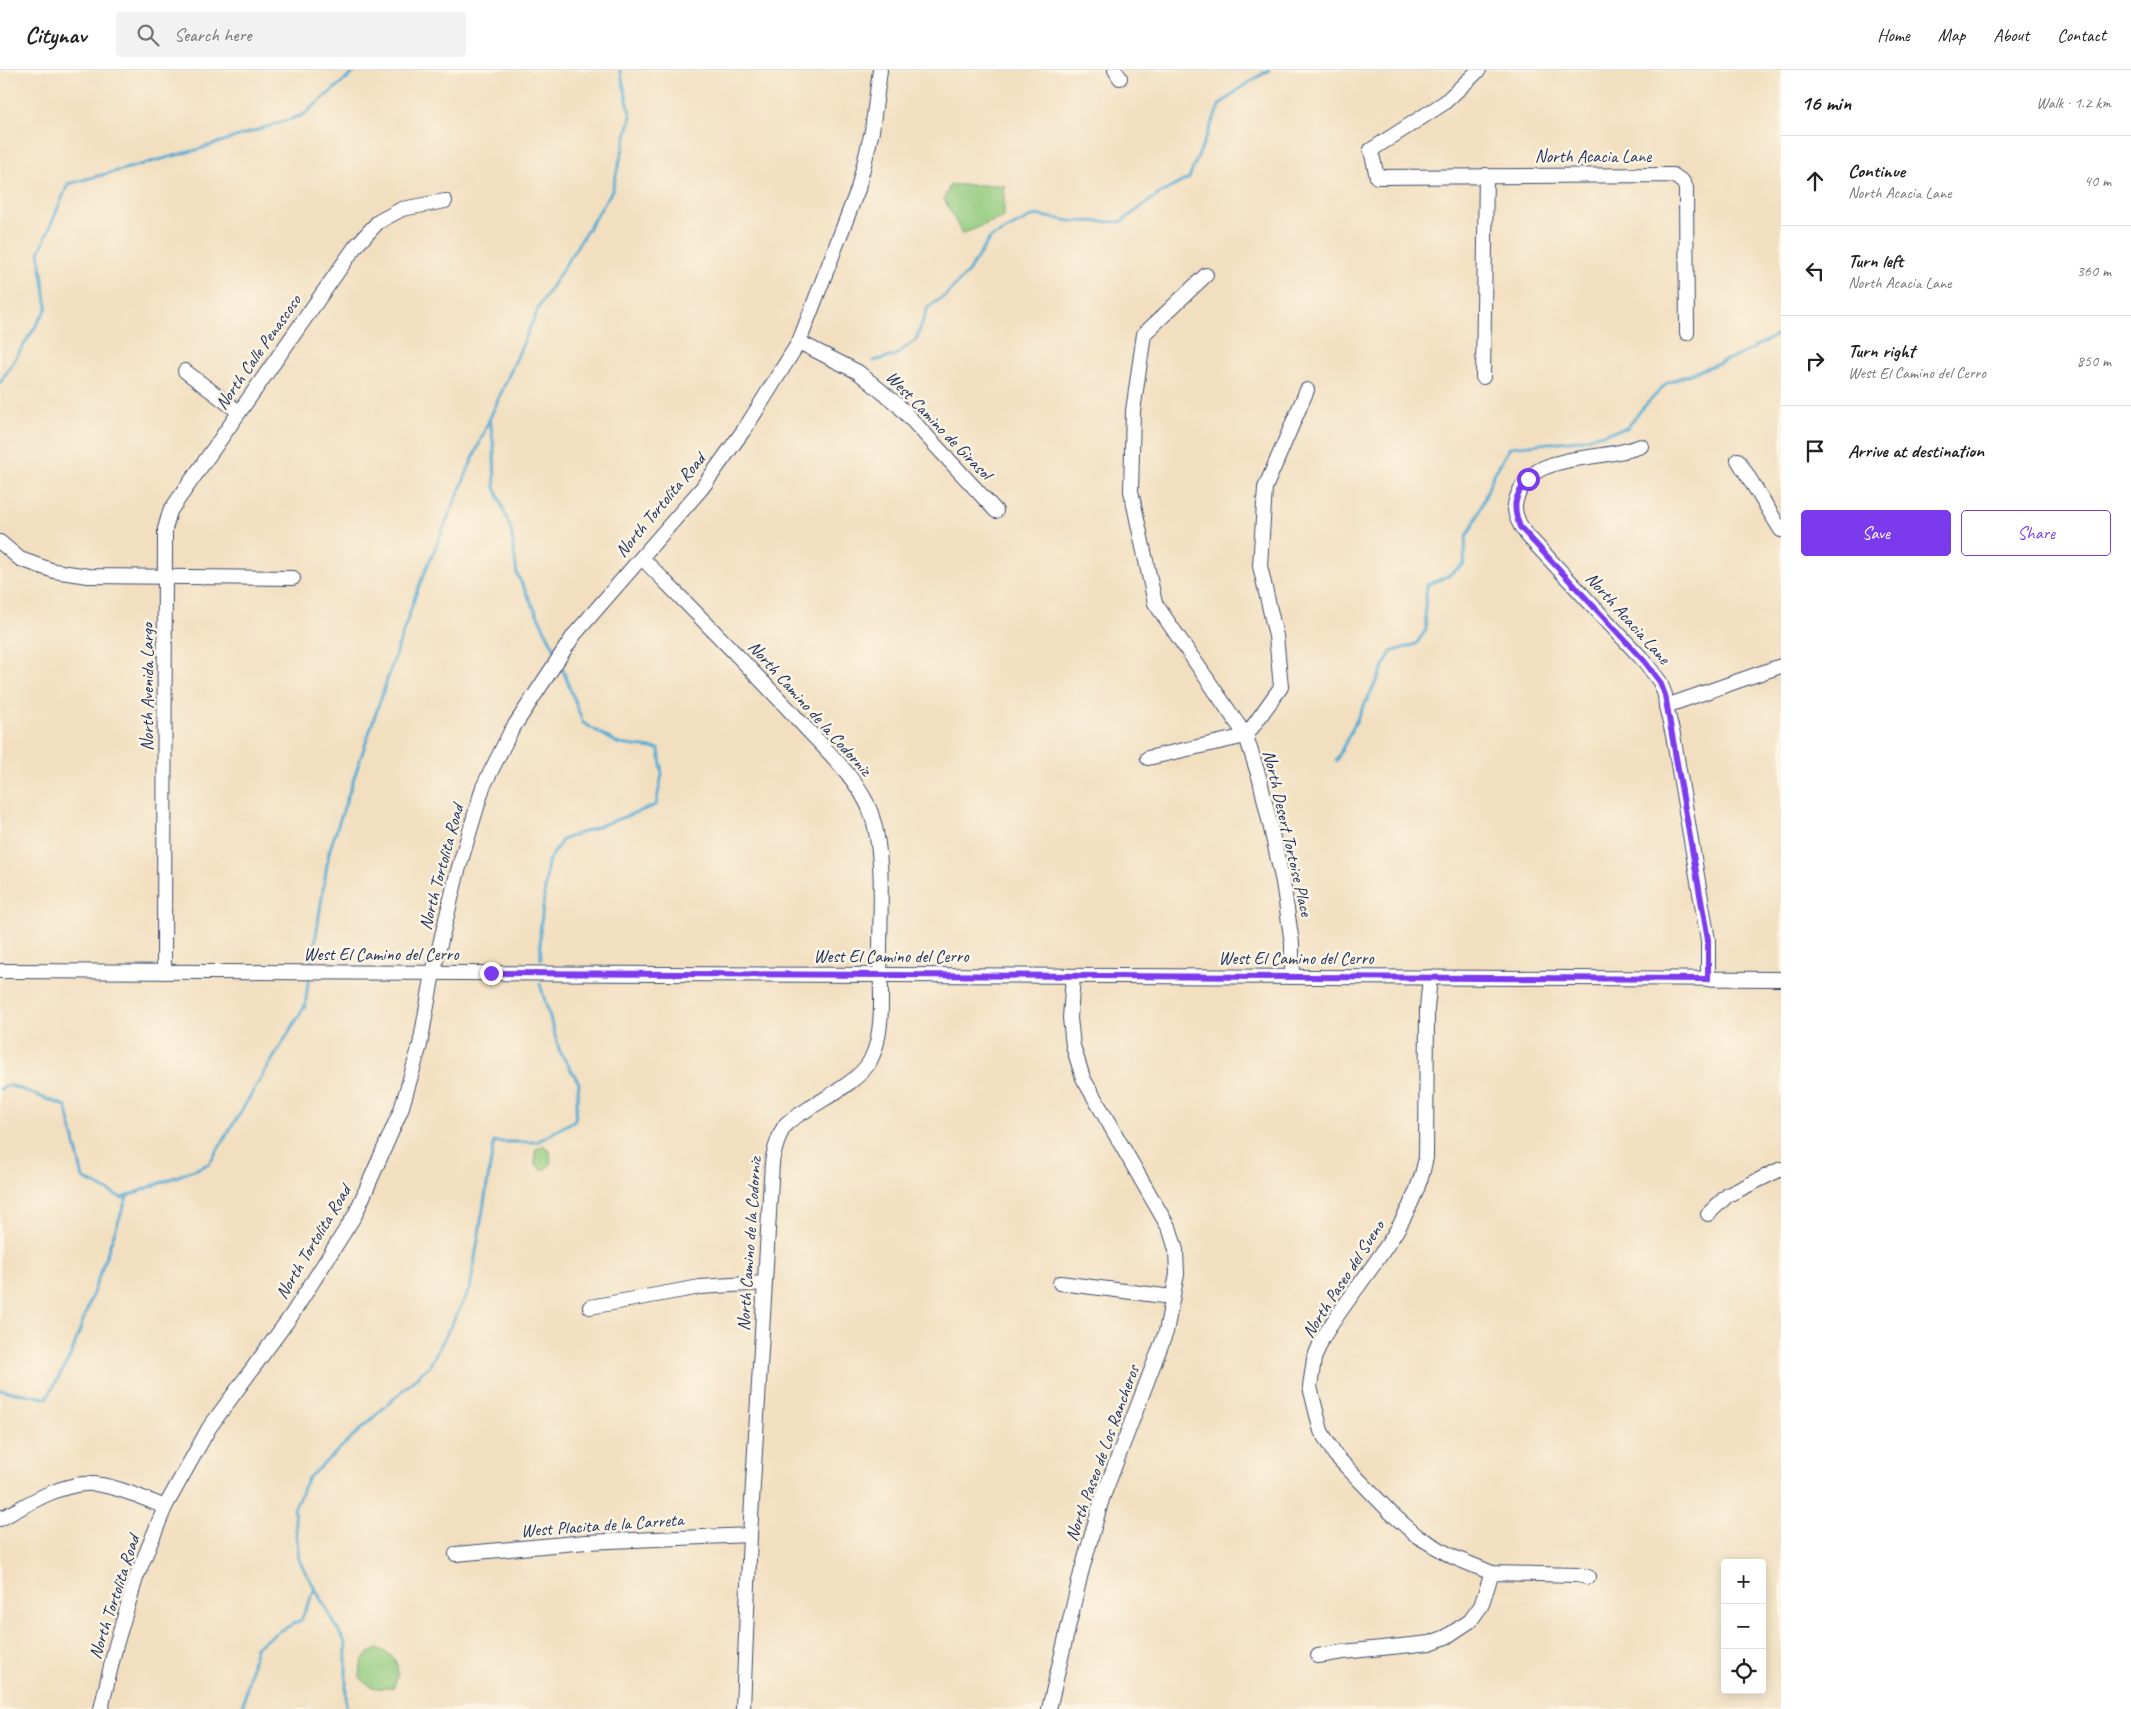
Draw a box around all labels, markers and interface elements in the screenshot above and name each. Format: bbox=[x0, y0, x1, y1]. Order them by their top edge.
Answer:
search box bbox=[116, 12, 466, 57]
text: Citynav bbox=[25, 20, 86, 50]
icon: search bbox=[134, 21, 162, 49]
text: Search here bbox=[174, 23, 251, 47]
text: Home bbox=[1877, 24, 1910, 46]
text: Map bbox=[1938, 24, 1965, 46]
text: About bbox=[1993, 24, 2029, 46]
text: Contact bbox=[2057, 24, 2106, 46]
text: 16 min bbox=[1801, 90, 1851, 116]
text: Walk · 1.2 km bbox=[2036, 93, 2111, 113]
street label: North Acacia Lane bbox=[1535, 145, 1652, 167]
text: Continue bbox=[1848, 159, 1905, 183]
icon: ahead bbox=[1801, 167, 1829, 195]
text: 40 m bbox=[2084, 171, 2111, 191]
text: North Acacia Lane bbox=[1848, 183, 1951, 203]
text: Turn left bbox=[1848, 249, 1903, 273]
icon: left bbox=[1801, 257, 1829, 285]
text: 360 m bbox=[2077, 261, 2111, 281]
text: North Acacia Lane bbox=[1848, 273, 1951, 293]
street label: North Calle Penascoso bbox=[210, 289, 307, 414]
text: Turn right bbox=[1848, 339, 1915, 363]
icon: right bbox=[1801, 347, 1829, 375]
text: 850 m bbox=[2077, 351, 2111, 371]
text: West El Camino del Cerro bbox=[1848, 363, 1986, 383]
street label: West Camino de Girasol bbox=[881, 366, 999, 486]
icon: arrive bbox=[1801, 437, 1829, 465]
text: Arrive at destination bbox=[1848, 439, 1984, 463]
street label: North Tortolita Road bbox=[610, 446, 712, 561]
route start bbox=[1517, 468, 1540, 491]
button: Save bbox=[1801, 510, 1951, 556]
button: Share bbox=[1961, 510, 2111, 556]
street label: North Acacia Lane bbox=[1581, 567, 1676, 669]
street label: North Avenida Largo bbox=[136, 621, 158, 751]
street label: North Camino de la Codorniz bbox=[744, 636, 878, 782]
street label: North Desert Tortoise Place bbox=[1258, 748, 1318, 919]
street label: North Tortolita Road bbox=[414, 799, 469, 932]
street label: West El Camino del Cerro bbox=[303, 943, 460, 965]
street label: West El Camino del Cerro bbox=[813, 945, 970, 967]
street label: West El Camino del Cerro bbox=[1218, 947, 1375, 969]
route end bbox=[480, 962, 503, 985]
street label: North Camino de la Codorniz bbox=[732, 1154, 766, 1332]
street label: North Tortolita Road bbox=[270, 1179, 357, 1303]
street label: North Paseo del Sueno bbox=[1297, 1215, 1390, 1342]
street label: North Paseo de Los Rancheros bbox=[1060, 1360, 1145, 1544]
street label: West Placita de la Carreta bbox=[520, 1508, 686, 1542]
street label: North Tortolita Road bbox=[84, 1530, 145, 1662]
map controls bbox=[1721, 1559, 1766, 1694]
button: + bbox=[1721, 1559, 1766, 1604]
button: − bbox=[1721, 1604, 1766, 1649]
button: locate bbox=[1721, 1649, 1766, 1694]

